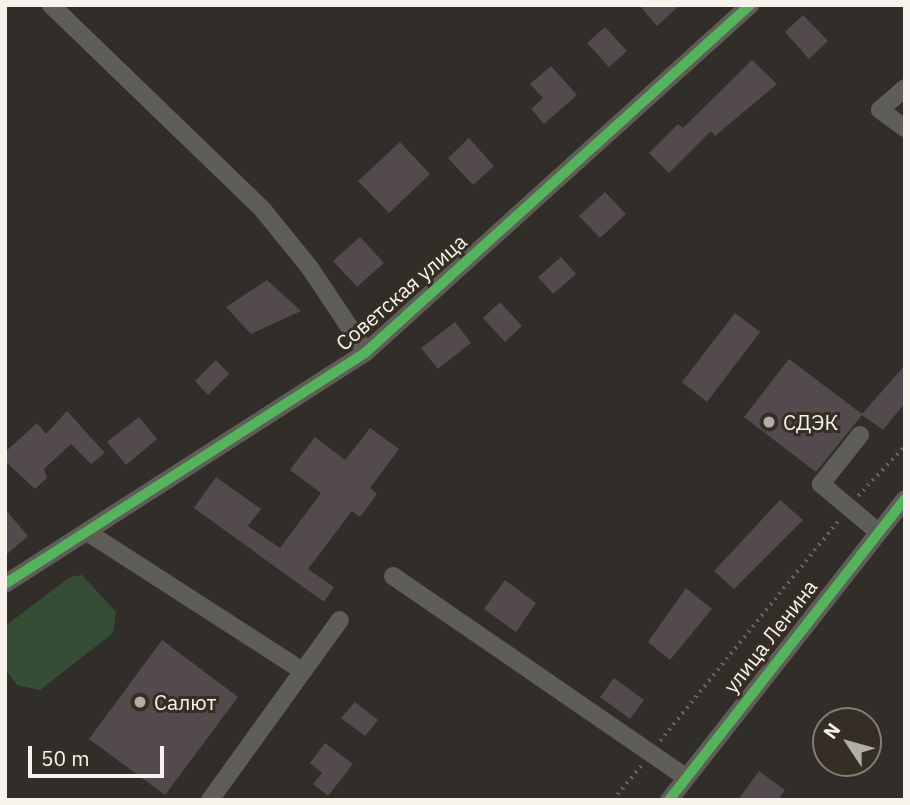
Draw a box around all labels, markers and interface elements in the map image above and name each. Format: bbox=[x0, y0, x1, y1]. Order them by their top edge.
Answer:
street label: Советская улица bbox=[331, 228, 471, 356]
place label: СДЭК bbox=[783, 409, 838, 435]
marker: СДЭК bbox=[761, 414, 777, 430]
street label: улица Ленина bbox=[718, 574, 822, 698]
place label: Салют bbox=[154, 689, 216, 715]
marker: Салют bbox=[132, 694, 148, 710]
north arrow bbox=[812, 707, 882, 777]
text: N bbox=[818, 718, 845, 743]
scale bar bbox=[32, 732, 168, 776]
text: 50 m bbox=[41, 744, 90, 772]

